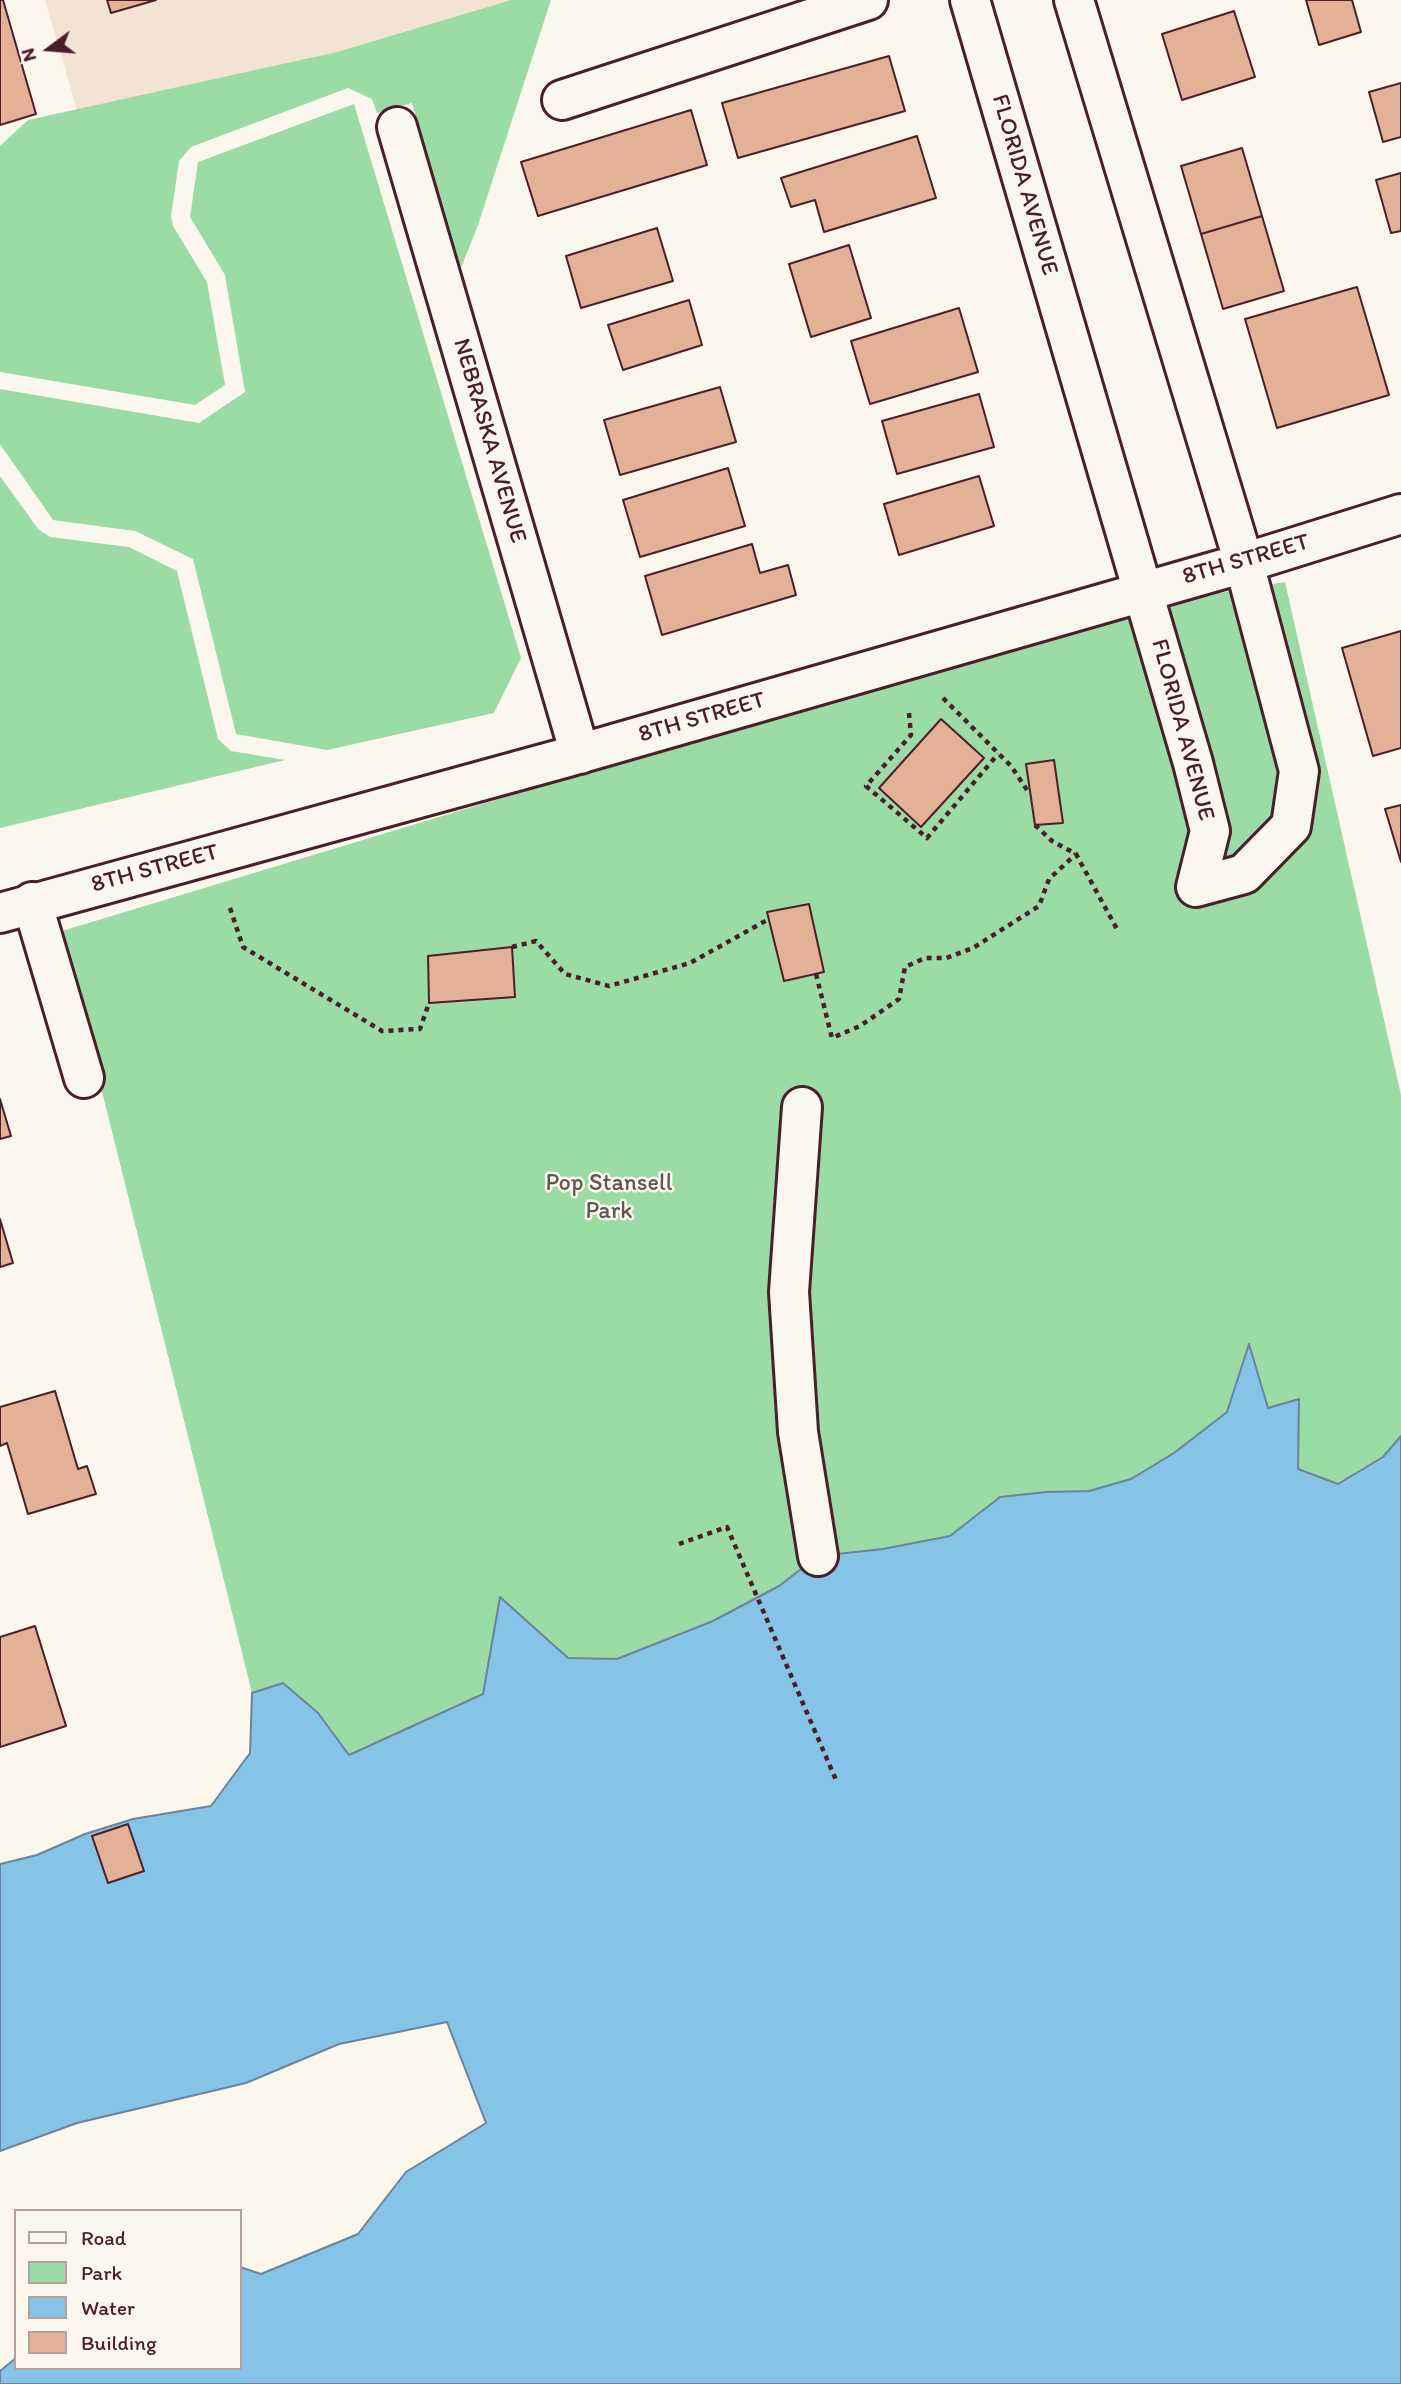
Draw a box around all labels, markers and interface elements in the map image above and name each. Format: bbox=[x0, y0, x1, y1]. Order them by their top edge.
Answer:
north arrow bbox=[14, 14, 84, 84]
text: N bbox=[16, 46, 41, 64]
street label: FLORIDA AVENUE bbox=[984, 91, 1064, 279]
street label: NEBRASKA AVENUE bbox=[446, 335, 532, 547]
street label: 8TH STREET bbox=[1179, 528, 1313, 592]
street label: FLORIDA AVENUE bbox=[1144, 636, 1220, 824]
street label: 8TH STREET bbox=[635, 686, 769, 750]
street label: 8TH STREET bbox=[88, 838, 222, 900]
park label: Pop Stansell Park bbox=[546, 1170, 672, 1226]
legend bbox=[14, 2209, 242, 2370]
text: Road bbox=[81, 2225, 126, 2250]
text: Park bbox=[81, 2260, 122, 2285]
text: Water bbox=[81, 2295, 135, 2320]
text: Building bbox=[81, 2330, 157, 2355]

